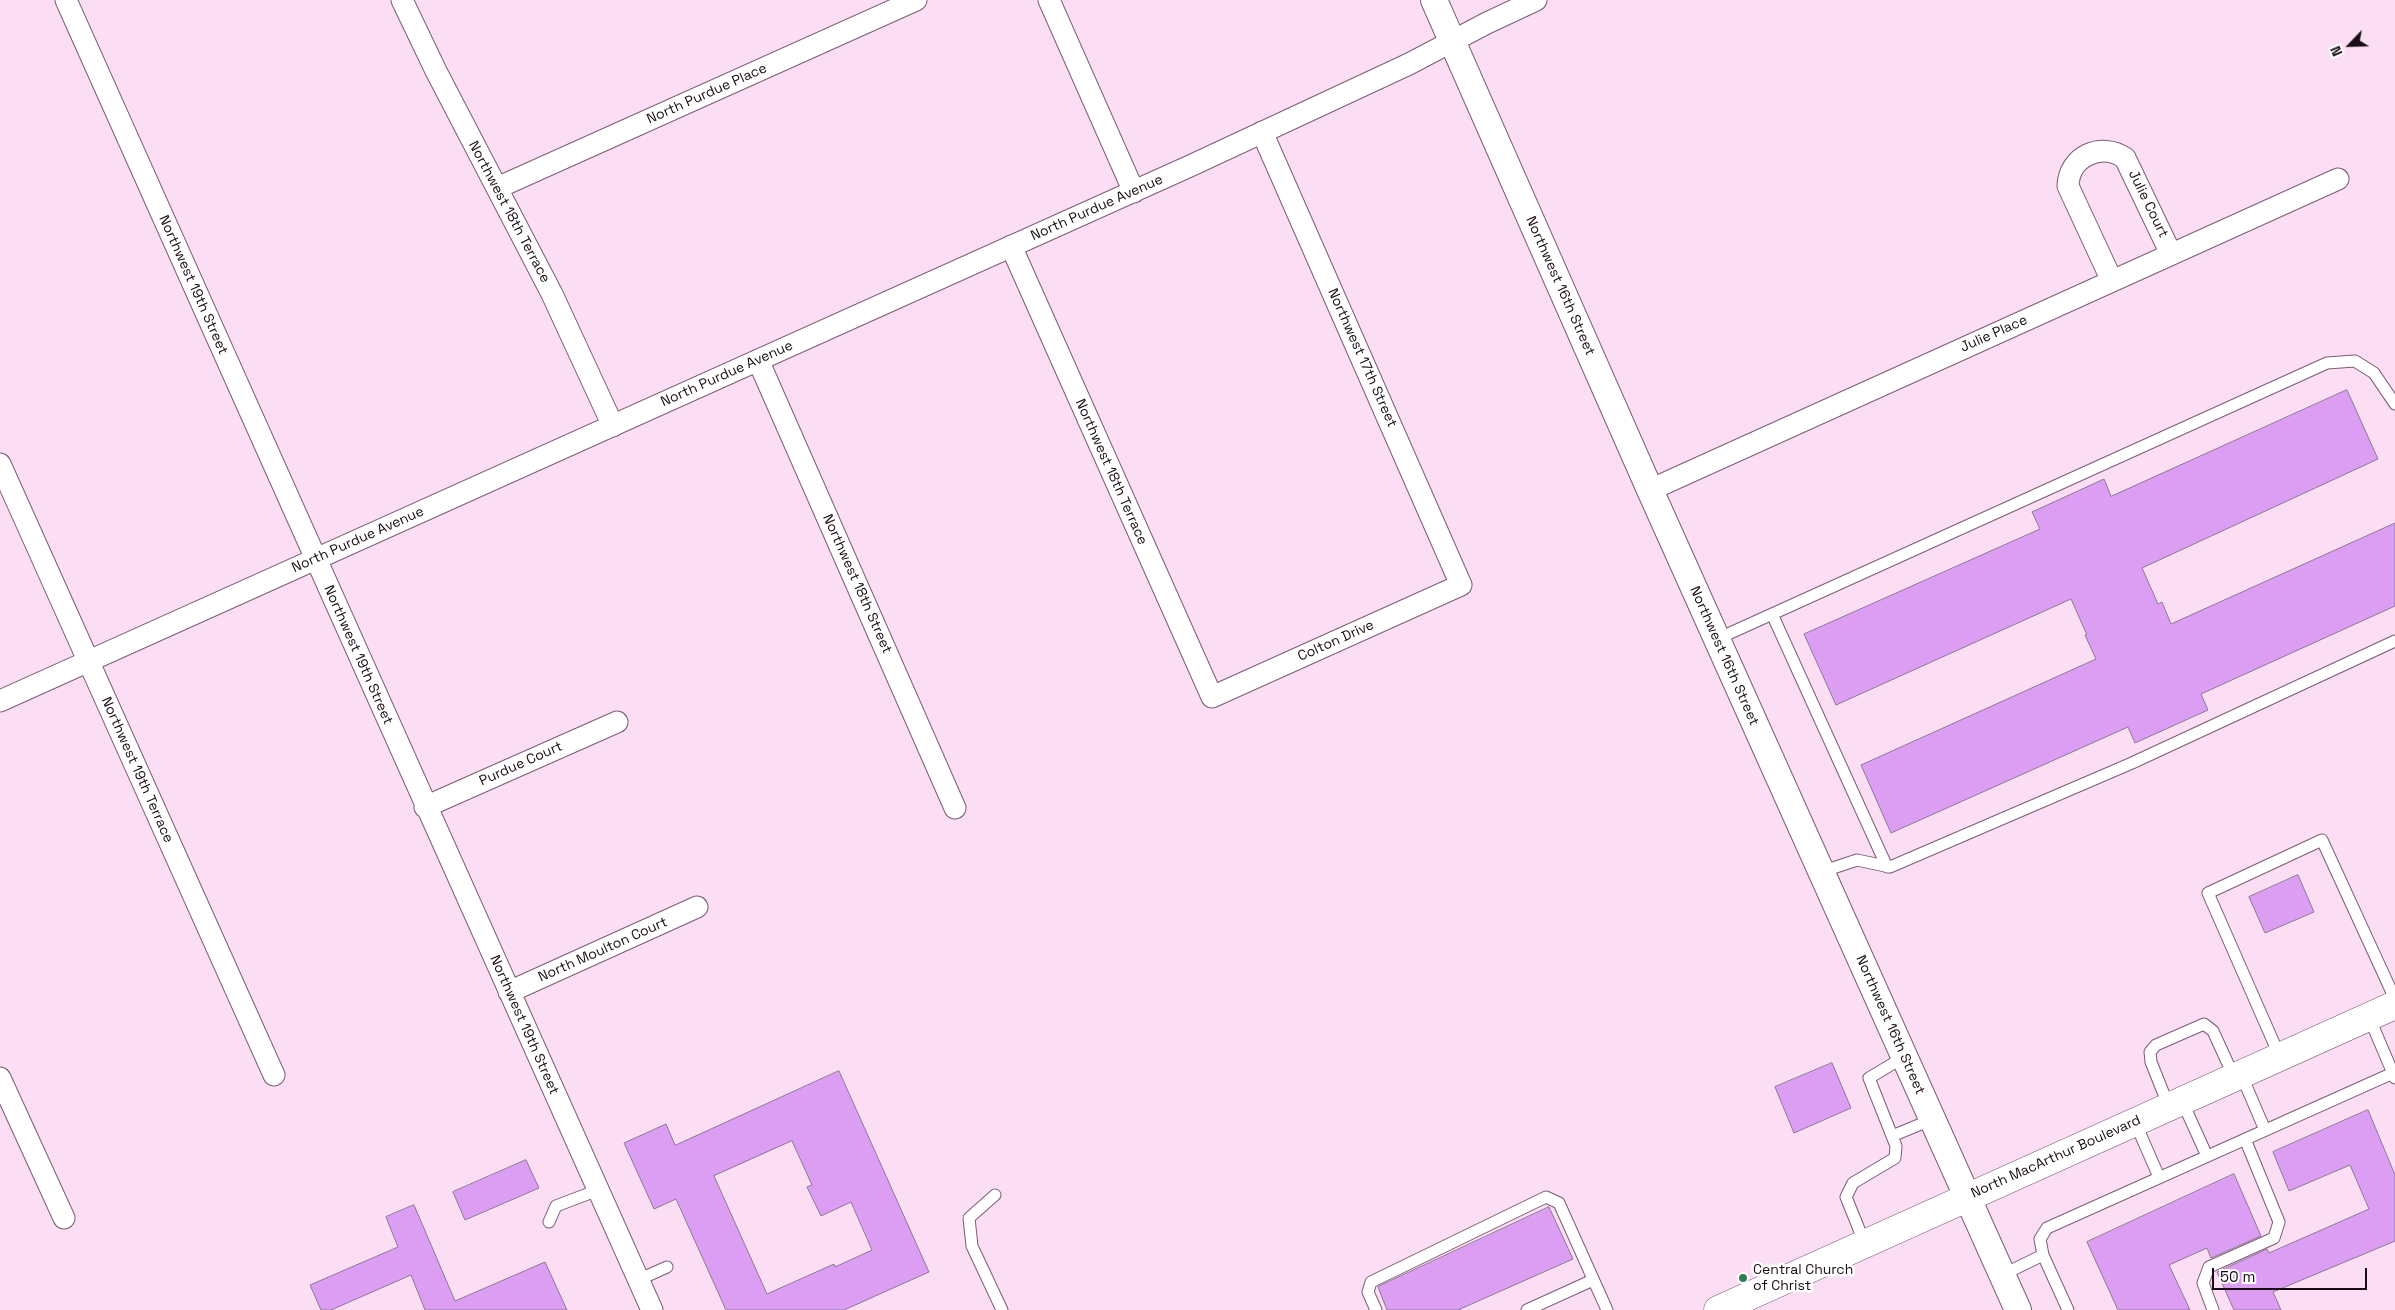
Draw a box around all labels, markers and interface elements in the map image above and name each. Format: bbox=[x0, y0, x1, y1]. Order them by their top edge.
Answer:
north arrow bbox=[2325, 20, 2375, 70]
text: N bbox=[2326, 43, 2346, 59]
street label: North Purdue Place bbox=[644, 60, 770, 128]
street label: Northwest 18th Terrace bbox=[465, 138, 553, 286]
street label: Julie Court bbox=[2124, 167, 2172, 241]
street label: North Purdue Avenue bbox=[1028, 171, 1166, 245]
street label: Northwest 19th Street bbox=[155, 213, 231, 357]
street label: Northwest 16th Street bbox=[1522, 214, 1598, 358]
street label: Northwest 17th Street bbox=[1324, 286, 1400, 430]
street label: Julie Place bbox=[1958, 312, 2030, 356]
street label: North Purdue Avenue bbox=[658, 337, 796, 411]
street label: Northwest 18th Terrace bbox=[1071, 396, 1151, 548]
street label: North Purdue Avenue bbox=[289, 503, 427, 577]
street label: Northwest 18th Street bbox=[819, 512, 895, 656]
street label: Northwest 19th Street bbox=[320, 583, 396, 727]
street label: Northwest 16th Street bbox=[1686, 584, 1762, 728]
street label: Colton Drive bbox=[1295, 617, 1377, 665]
street label: Northwest 19th Terrace bbox=[97, 695, 177, 845]
street label: Purdue Court bbox=[477, 738, 565, 790]
street label: North Moulton Court bbox=[536, 914, 670, 986]
street label: Northwest 19th Street bbox=[486, 953, 562, 1097]
street label: Northwest 16th Street bbox=[1852, 953, 1928, 1097]
street label: North MacArthur Boulevard bbox=[1969, 1112, 2143, 1202]
scale bar bbox=[2215, 1258, 2370, 1290]
place label: Central Church of Christ bbox=[1753, 1262, 1853, 1294]
text: 50 m bbox=[2220, 1267, 2255, 1286]
marker: Central Church of Christ bbox=[1737, 1272, 1749, 1284]

